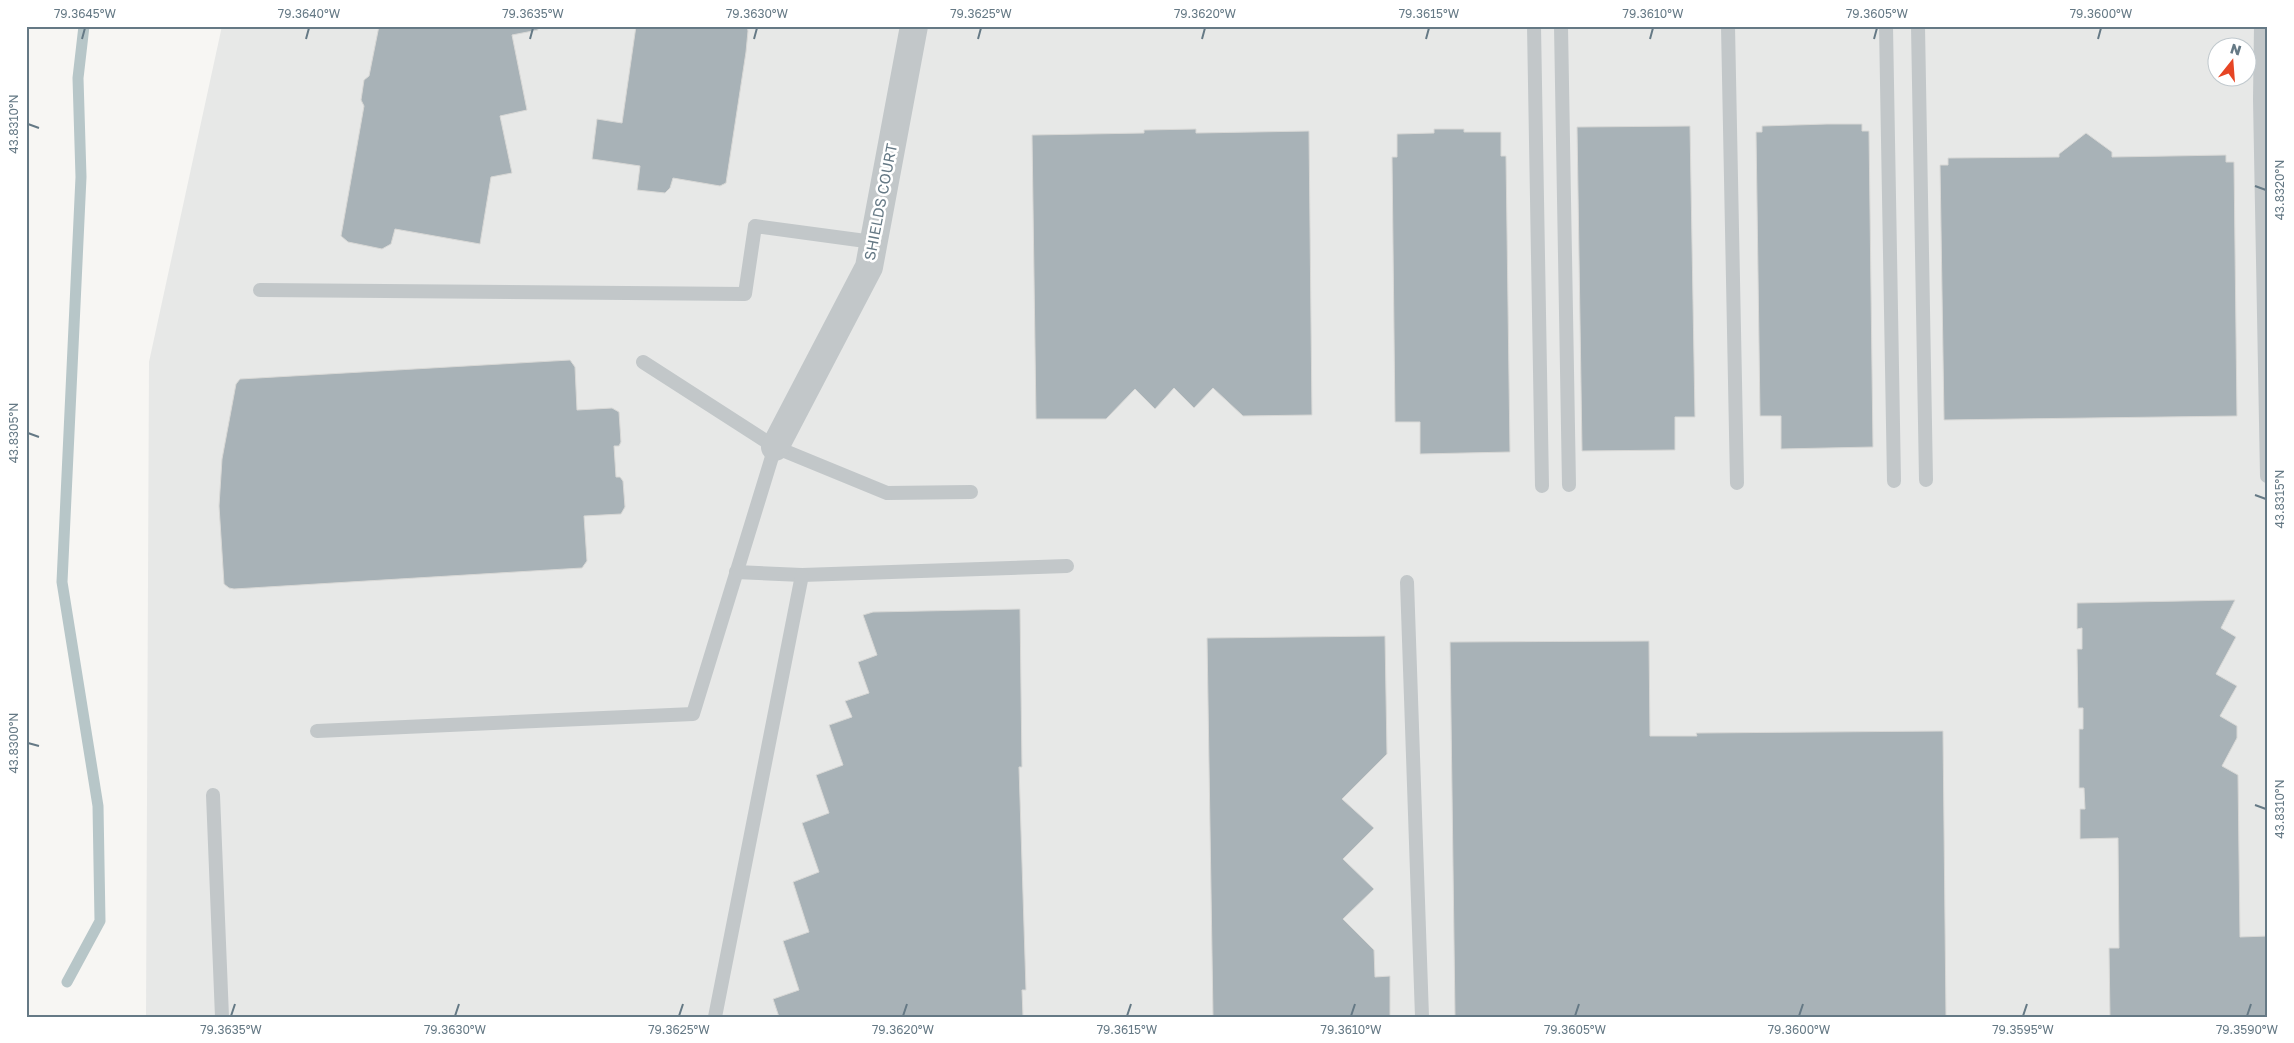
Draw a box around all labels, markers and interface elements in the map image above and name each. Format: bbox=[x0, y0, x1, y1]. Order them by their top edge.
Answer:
text: 79.3645°W bbox=[54, 6, 116, 21]
text: 79.3640°W bbox=[278, 6, 341, 21]
text: 79.3635°W bbox=[502, 6, 564, 21]
text: 79.3630°W bbox=[726, 6, 789, 21]
text: 79.3625°W bbox=[950, 6, 1012, 21]
text: 79.3620°W bbox=[1174, 6, 1237, 21]
text: 79.3615°W bbox=[1399, 6, 1460, 21]
text: 79.3610°W bbox=[1623, 6, 1684, 21]
text: 79.3605°W bbox=[1846, 6, 1909, 21]
text: 79.3600°W bbox=[2070, 6, 2133, 21]
north arrow bbox=[2206, 38, 2256, 88]
text: N bbox=[2228, 39, 2244, 59]
text: 43.8310°N bbox=[6, 94, 21, 154]
street label: SHIELDS COURT bbox=[860, 142, 900, 262]
text: 43.8320°N bbox=[2272, 160, 2287, 220]
text: 43.8305°N bbox=[6, 403, 21, 463]
text: 43.8315°N bbox=[2272, 470, 2287, 528]
text: 43.8300°N bbox=[6, 713, 21, 773]
text: 43.8310°N bbox=[2272, 779, 2287, 839]
text: 79.3635°W bbox=[200, 1022, 262, 1037]
text: 79.3630°W bbox=[424, 1022, 487, 1037]
text: 79.3625°W bbox=[648, 1022, 710, 1037]
text: 79.3620°W bbox=[872, 1022, 935, 1037]
text: 79.3615°W bbox=[1097, 1022, 1158, 1037]
text: 79.3610°W bbox=[1321, 1022, 1382, 1037]
text: 79.3605°W bbox=[1544, 1022, 1607, 1037]
text: 79.3600°W bbox=[1768, 1022, 1831, 1037]
text: 79.3595°W bbox=[1992, 1022, 2054, 1037]
text: 79.3590°W bbox=[2216, 1022, 2279, 1037]

